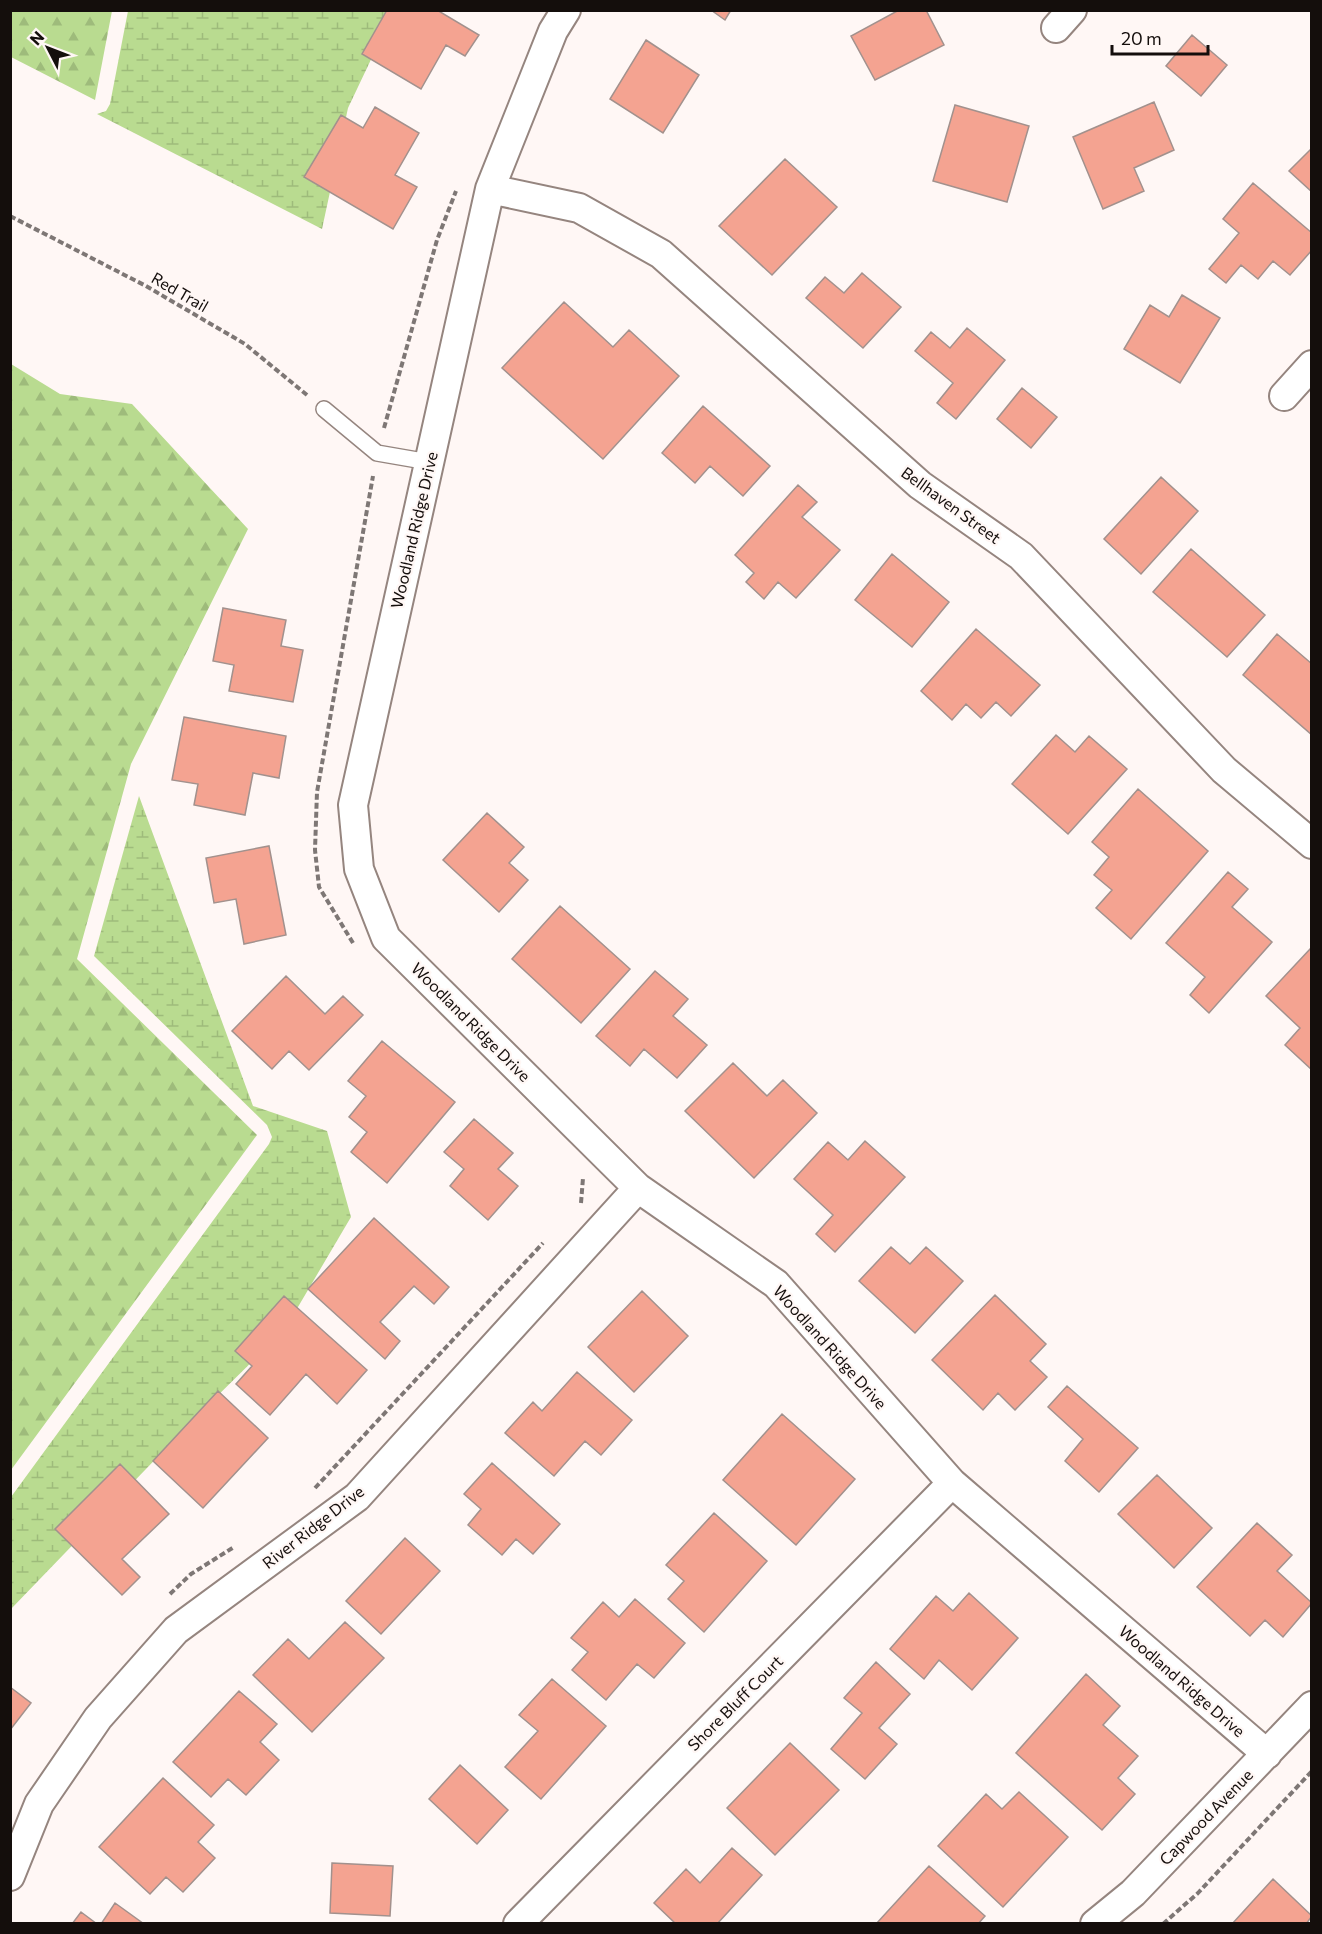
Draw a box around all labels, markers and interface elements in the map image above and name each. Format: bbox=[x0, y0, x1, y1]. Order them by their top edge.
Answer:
north arrow bbox=[18, 18, 78, 78]
scale bar bbox=[1112, 18, 1208, 56]
text: N bbox=[25, 27, 48, 48]
text: 20 m bbox=[1121, 27, 1162, 49]
street label: Red Trail bbox=[148, 268, 212, 315]
street label: Woodland Ridge Drive bbox=[386, 450, 441, 610]
street label: Bellhaven Street bbox=[898, 462, 1005, 547]
street label: Woodland Ridge Drive bbox=[408, 958, 535, 1085]
street label: Woodland Ridge Drive bbox=[770, 1281, 891, 1413]
street label: River Ridge Drive bbox=[258, 1481, 367, 1572]
street label: Woodland Ridge Drive bbox=[1116, 1621, 1249, 1740]
street label: Shore Bluff Court bbox=[683, 1651, 787, 1754]
street label: Capwood Avenue bbox=[1155, 1765, 1256, 1869]

